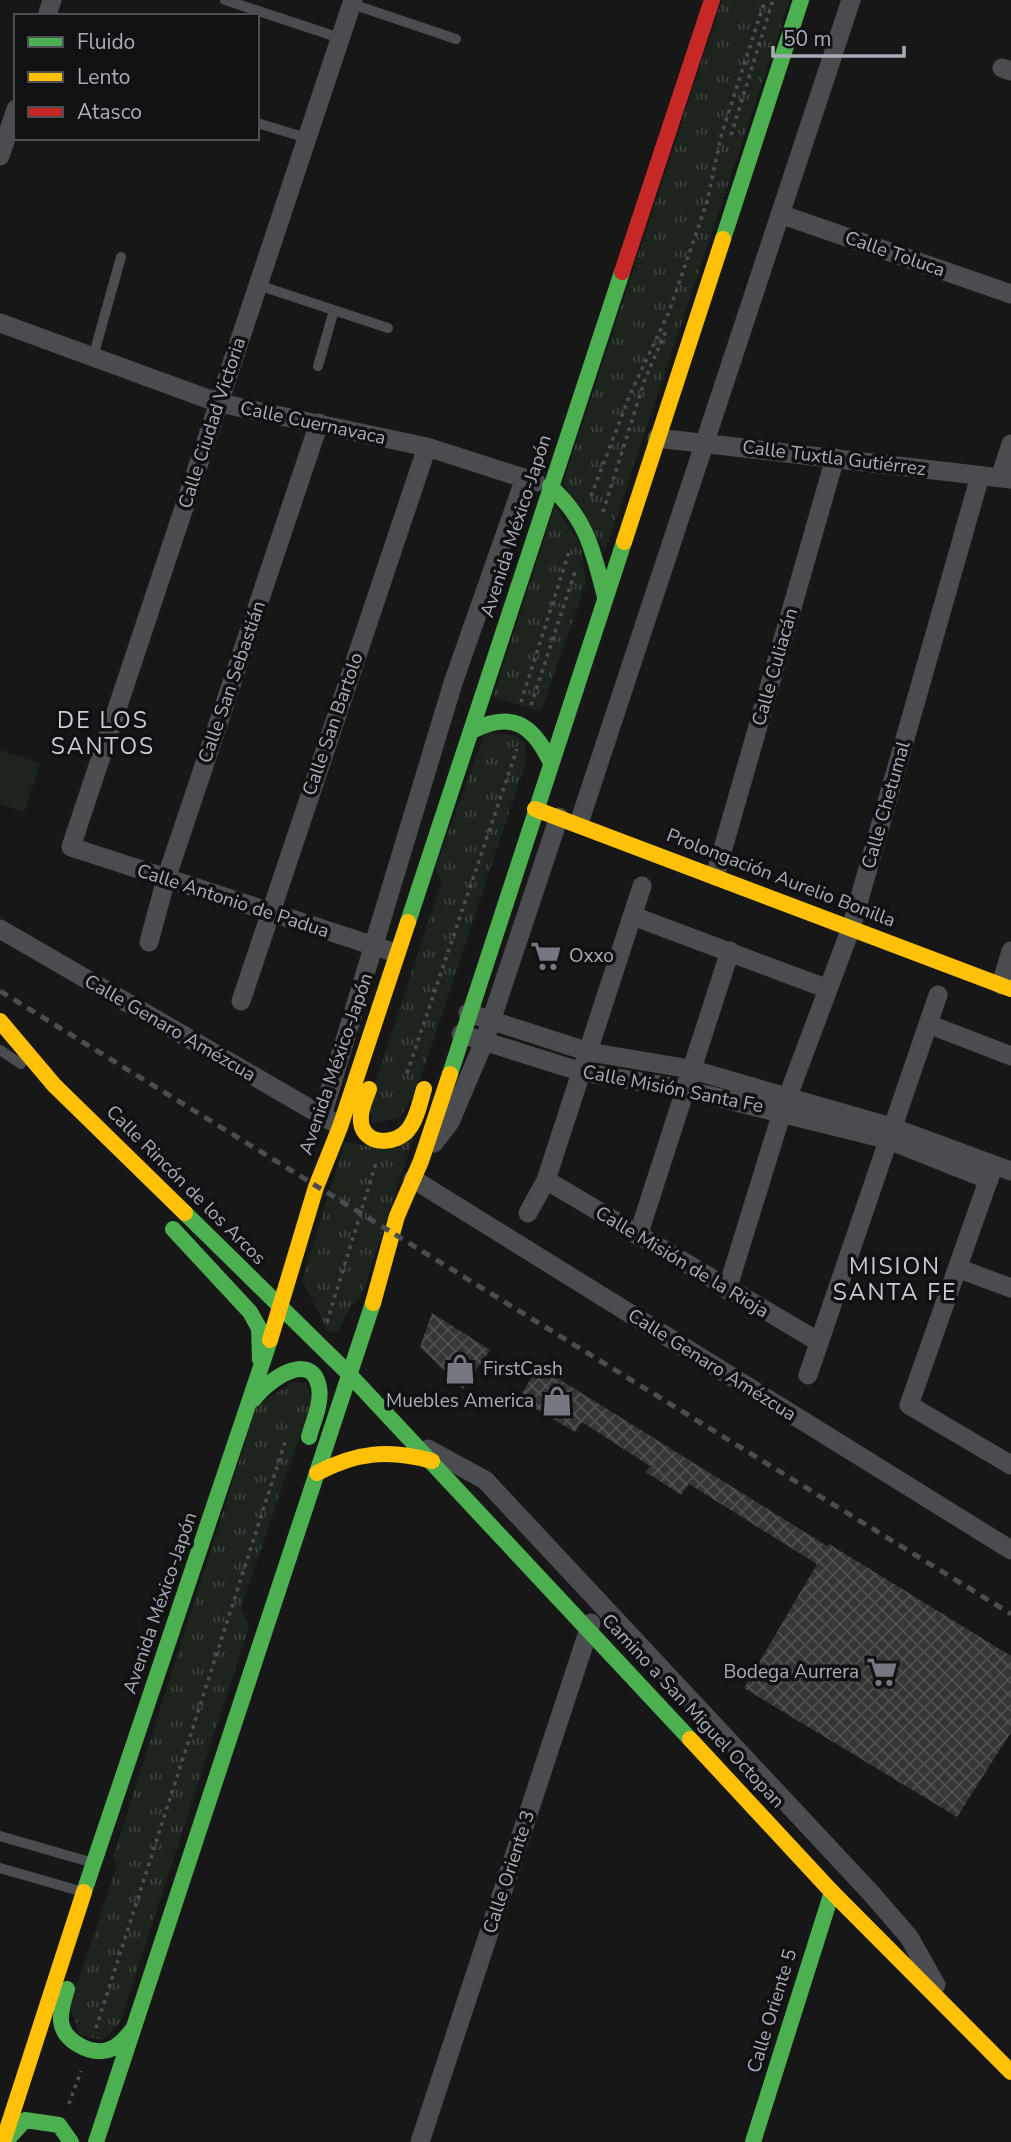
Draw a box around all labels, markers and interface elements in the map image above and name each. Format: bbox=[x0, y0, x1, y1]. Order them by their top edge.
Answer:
legend bbox=[14, 14, 259, 140]
scale bar bbox=[773, 14, 904, 58]
text: 50 m bbox=[783, 25, 832, 53]
text: Fluido bbox=[77, 28, 135, 56]
text: Lento bbox=[77, 63, 130, 91]
text: Atasco bbox=[77, 98, 142, 126]
street label: Calle Toluca bbox=[841, 225, 949, 283]
street label: Calle Ciudad Victoria bbox=[172, 334, 252, 512]
street label: Calle Cuernavaca bbox=[238, 395, 388, 451]
street label: Avenida México-Japón bbox=[474, 431, 558, 621]
street label: Calle Tuxtla Gutiérrez bbox=[741, 434, 927, 482]
street label: Calle San Sebastián bbox=[192, 597, 272, 767]
street label: Calle Culiacán bbox=[746, 605, 804, 729]
street label: Calle San Bartolo bbox=[296, 649, 370, 799]
district label: DE LOS SANTOS bbox=[51, 705, 155, 762]
street label: Calle Chetumal bbox=[855, 738, 917, 872]
street label: Prolongación Aurelio Bonilla bbox=[663, 822, 899, 934]
street label: Calle Antonio de Padua bbox=[134, 858, 332, 944]
supermarket icon: Oxxo bbox=[529, 939, 563, 973]
place label: Oxxo bbox=[569, 943, 614, 969]
street label: Calle Genaro Amézcua bbox=[80, 968, 260, 1088]
street label: Avenida México-Japón bbox=[293, 970, 379, 1158]
street label: Calle Misión Santa Fe bbox=[580, 1059, 766, 1119]
street label: Calle Rincón de los Arcos bbox=[100, 1099, 272, 1271]
street label: Calle Misión de la Rioja bbox=[590, 1200, 774, 1324]
district label: MISION SANTA FE bbox=[833, 1251, 957, 1308]
street label: Calle Genaro Amézcua bbox=[623, 1303, 801, 1427]
shop icon: FirstCash bbox=[443, 1352, 477, 1386]
place label: FirstCash bbox=[483, 1356, 563, 1382]
shop icon: Muebles America bbox=[540, 1384, 574, 1418]
place label: Muebles America bbox=[386, 1388, 534, 1414]
street label: Avenida México-Japón bbox=[117, 1509, 203, 1697]
street label: Camino a San Miguel Octopan bbox=[596, 1608, 790, 1814]
supermarket icon: Bodega Aurrera bbox=[865, 1655, 899, 1689]
place label: Bodega Aurrera bbox=[723, 1659, 859, 1685]
street label: Calle Oriente 3 bbox=[477, 1807, 541, 1937]
street label: Calle Oriente 5 bbox=[741, 1946, 803, 2076]

